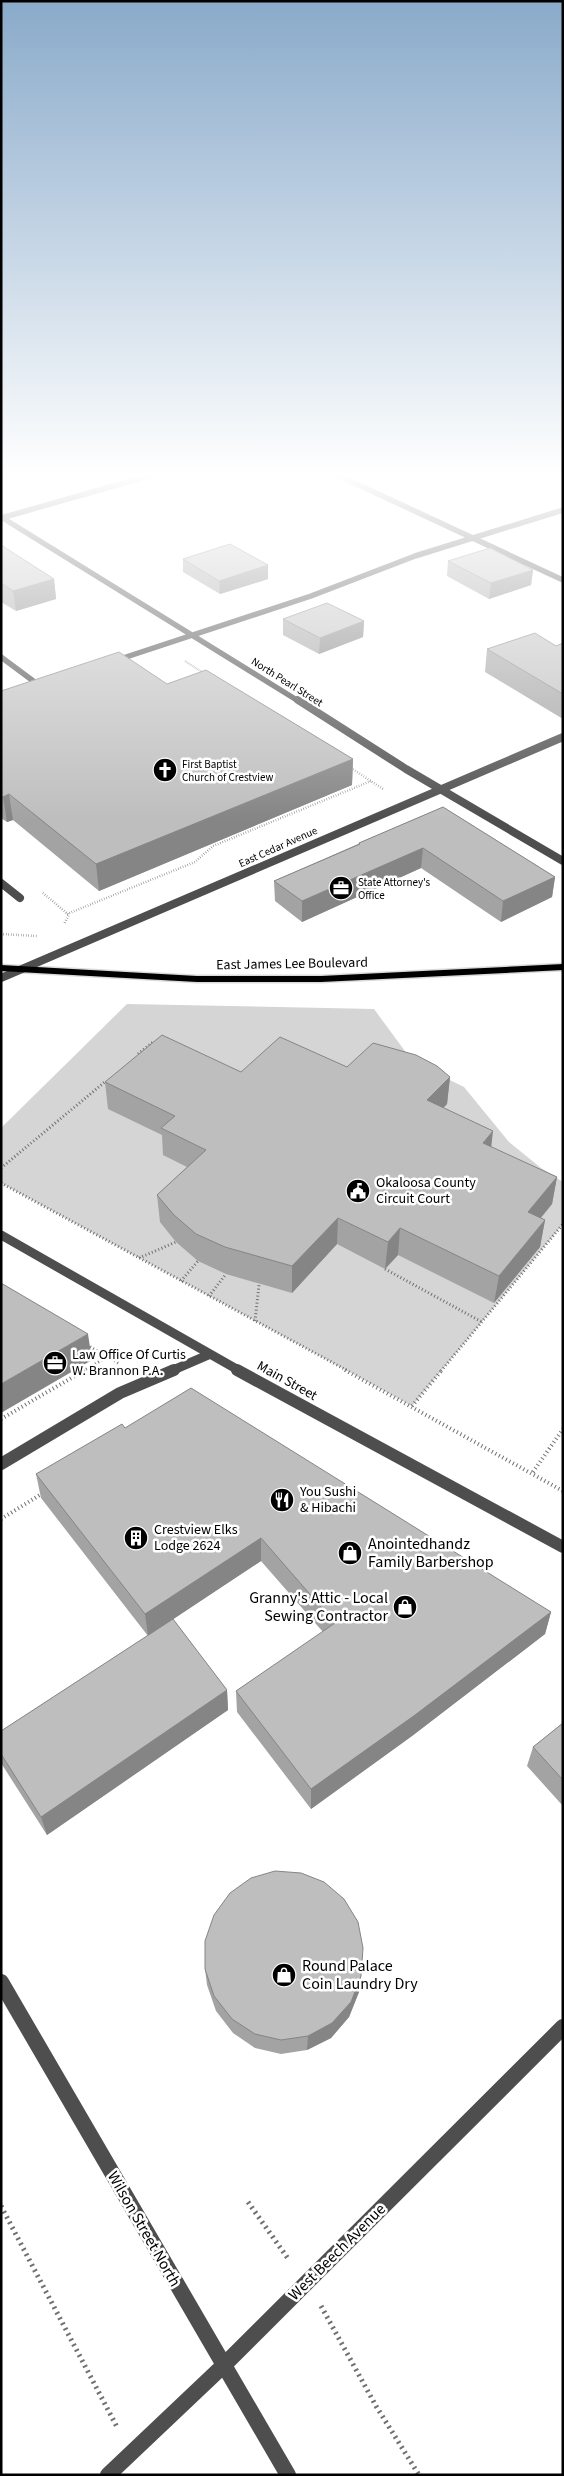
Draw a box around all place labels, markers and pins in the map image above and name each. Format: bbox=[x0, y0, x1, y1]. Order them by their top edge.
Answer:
church icon: First Baptist Church of Crestview bbox=[152, 757, 178, 783]
place label: First Baptist Church of Crestview bbox=[182, 757, 273, 785]
office icon: State Attorney's Office bbox=[328, 875, 354, 901]
place label: State Attorney's Office bbox=[358, 875, 431, 903]
place label: Okaloosa County Circuit Court bbox=[376, 1173, 476, 1209]
public building icon: Okaloosa County Circuit Court bbox=[345, 1178, 371, 1204]
place label: Law Office Of Curtis W. Brannon P.A. bbox=[72, 1345, 186, 1381]
office icon: Law Office Of Curtis W. Brannon P.A. bbox=[42, 1350, 68, 1376]
place label: You Sushi & Hibachi bbox=[299, 1482, 356, 1518]
restaurant icon: You Sushi & Hibachi bbox=[269, 1487, 295, 1513]
place label: Crestview Elks Lodge 2624 bbox=[154, 1520, 238, 1556]
building icon: Crestview Elks Lodge 2624 bbox=[123, 1525, 149, 1551]
place label: Anointedhandz Family Barbershop bbox=[368, 1533, 494, 1573]
shop icon: Anointedhandz Family Barbershop bbox=[337, 1540, 363, 1566]
place label: Granny's Attic - Local Sewing Contractor bbox=[249, 1587, 388, 1627]
shop icon: Granny's Attic - Local Sewing Contractor bbox=[392, 1594, 418, 1620]
place label: Round Palace Coin Laundry Dry bbox=[302, 1955, 418, 1995]
shop icon: Round Palace Coin Laundry Dry bbox=[271, 1962, 297, 1988]

